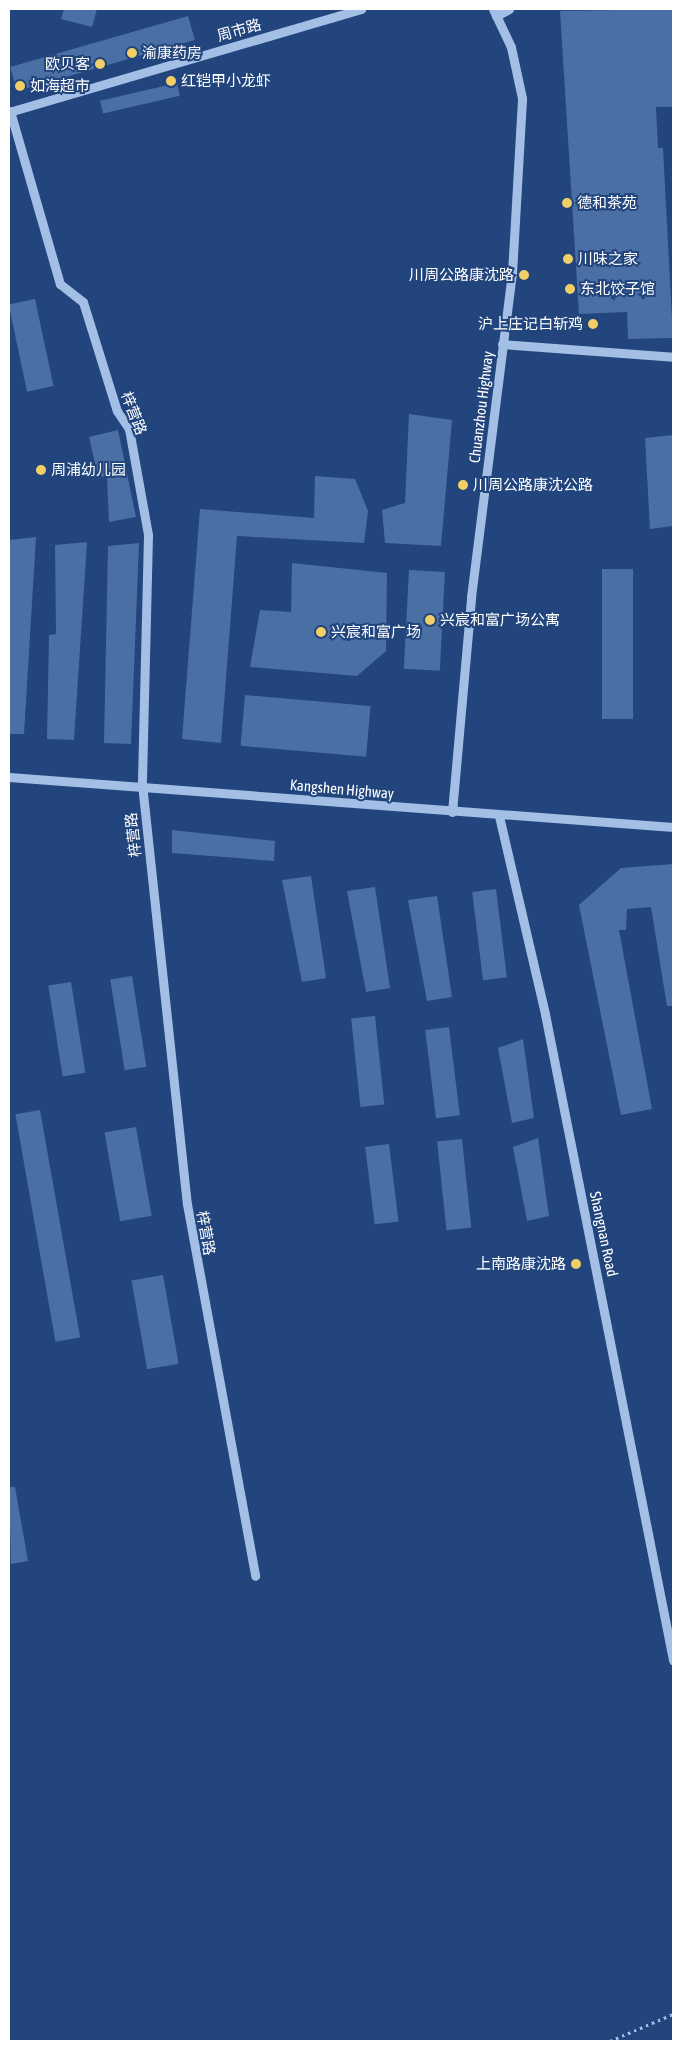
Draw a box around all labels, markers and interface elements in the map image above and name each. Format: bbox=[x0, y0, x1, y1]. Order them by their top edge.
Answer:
street label: 周市路 bbox=[215, 15, 263, 45]
place label: 渝康药房 bbox=[142, 44, 202, 62]
marker: 渝康药房 bbox=[126, 47, 138, 59]
place label: 欧贝客 bbox=[45, 55, 90, 73]
marker: 欧贝客 bbox=[94, 58, 106, 70]
place label: 红铠甲小龙虾 bbox=[181, 72, 271, 90]
marker: 红铠甲小龙虾 bbox=[165, 75, 177, 87]
place label: 如海超市 bbox=[30, 77, 90, 95]
marker: 如海超市 bbox=[14, 80, 26, 92]
place label: 德和茶苑 bbox=[577, 194, 637, 212]
marker: 德和茶苑 bbox=[561, 197, 573, 209]
place label: 川味之家 bbox=[578, 250, 638, 268]
marker: 川味之家 bbox=[562, 253, 574, 265]
place label: 川周公路康沈路 bbox=[409, 266, 514, 284]
marker: 川周公路康沈路 bbox=[518, 269, 530, 281]
place label: 东北饺子馆 bbox=[580, 280, 655, 298]
marker: 东北饺子馆 bbox=[564, 283, 576, 295]
place label: 沪上庄记白斩鸡 bbox=[478, 315, 583, 333]
marker: 沪上庄记白斩鸡 bbox=[587, 318, 599, 330]
street label: Chuanzhou Highway bbox=[465, 350, 497, 464]
street label: 梓营路 bbox=[118, 389, 150, 437]
place label: 周浦幼儿园 bbox=[51, 461, 126, 479]
marker: 周浦幼儿园 bbox=[35, 464, 47, 476]
place label: 川周公路康沈公路 bbox=[473, 476, 593, 494]
marker: 川周公路康沈公路 bbox=[457, 479, 469, 491]
place label: 兴宸和富广场公寓 bbox=[440, 611, 560, 629]
marker: 兴宸和富广场公寓 bbox=[424, 614, 436, 626]
place label: 兴宸和富广场 bbox=[331, 623, 421, 641]
marker: 兴宸和富广场 bbox=[315, 626, 327, 638]
street label: Kangshen Highway bbox=[289, 775, 395, 803]
street label: 梓营路 bbox=[122, 812, 144, 858]
street label: Shangnan Road bbox=[586, 1190, 622, 1278]
street label: 梓营路 bbox=[193, 1209, 219, 1257]
place label: 上南路康沈路 bbox=[476, 1255, 566, 1273]
marker: 上南路康沈路 bbox=[570, 1258, 582, 1270]

